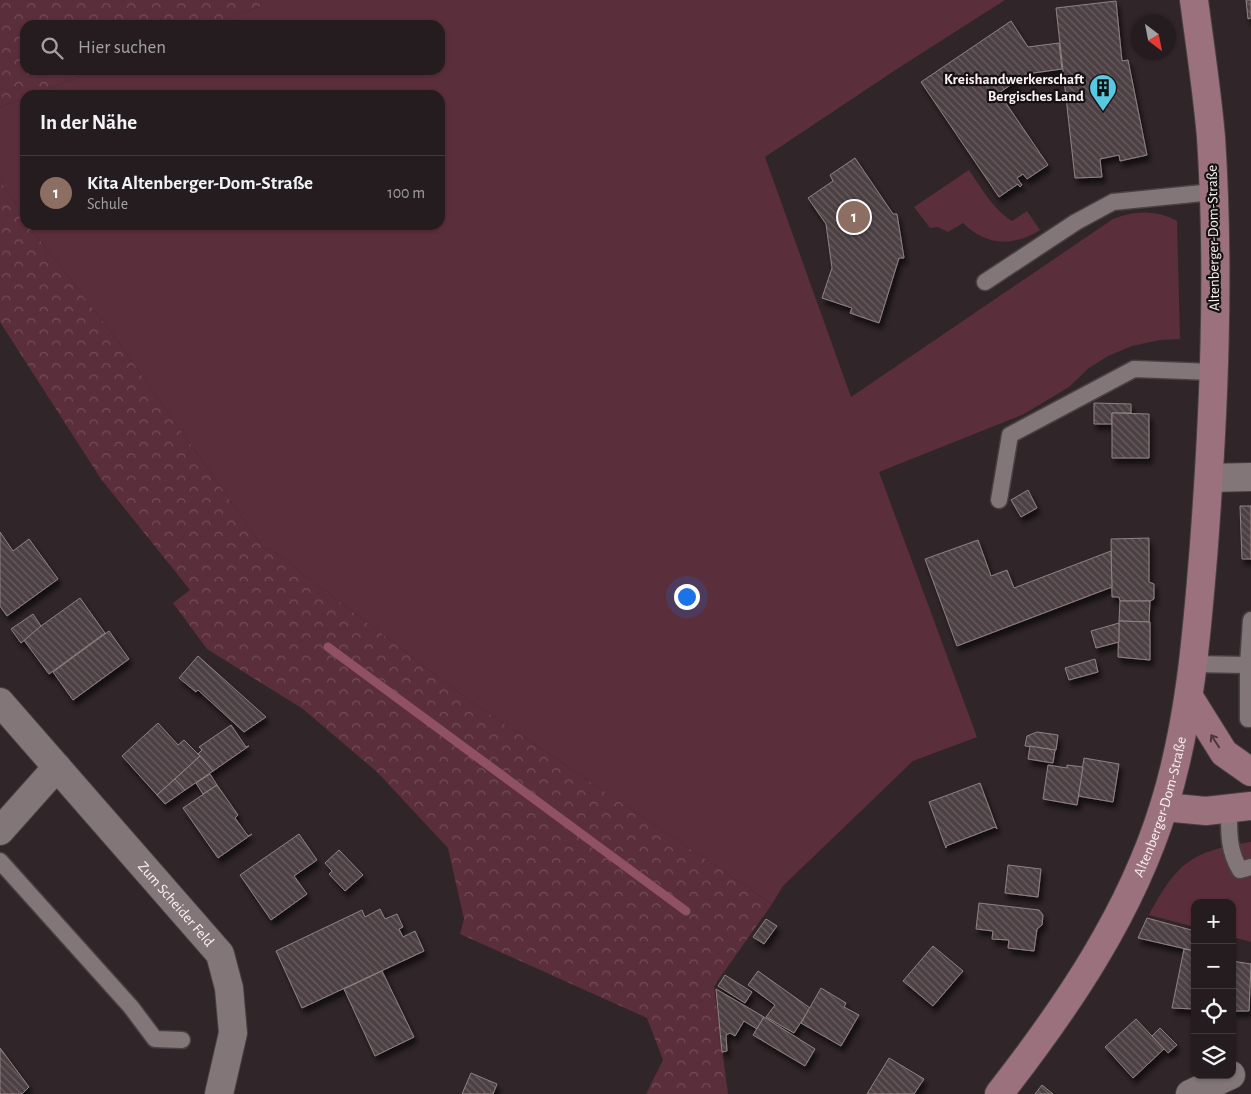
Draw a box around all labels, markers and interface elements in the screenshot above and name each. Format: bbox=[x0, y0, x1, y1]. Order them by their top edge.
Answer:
north arrow bbox=[1131, 15, 1176, 60]
search box bbox=[20, 20, 445, 75]
icon: search bbox=[38, 34, 66, 62]
text: Hier suchen bbox=[78, 38, 166, 57]
place label: Kreishandwerkerschaft Bergisches Land bbox=[944, 72, 1084, 104]
building icon: Kreishandwerkerschaft Bergisches Land bbox=[1088, 73, 1118, 112]
text: In der Nähe bbox=[40, 112, 137, 133]
street label: Altenberger-Dom-Straße bbox=[1205, 165, 1222, 311]
text: Kita Altenberger-Dom-Straße bbox=[87, 174, 313, 193]
text: 1 bbox=[53, 185, 59, 201]
text: 100 m bbox=[387, 185, 425, 201]
text: Schule bbox=[87, 196, 128, 212]
pin: 1 bbox=[838, 198, 870, 236]
your location bbox=[674, 584, 700, 610]
one-way arrow bbox=[1210, 734, 1220, 748]
street label: Altenberger-Dom-Straße bbox=[1131, 735, 1189, 879]
street label: Zum Scheider Feld bbox=[135, 859, 217, 950]
map controls bbox=[1191, 899, 1236, 1079]
button: + bbox=[1191, 899, 1236, 944]
button: − bbox=[1191, 944, 1236, 989]
button: locate bbox=[1191, 989, 1236, 1034]
button: layers bbox=[1191, 1034, 1236, 1079]

